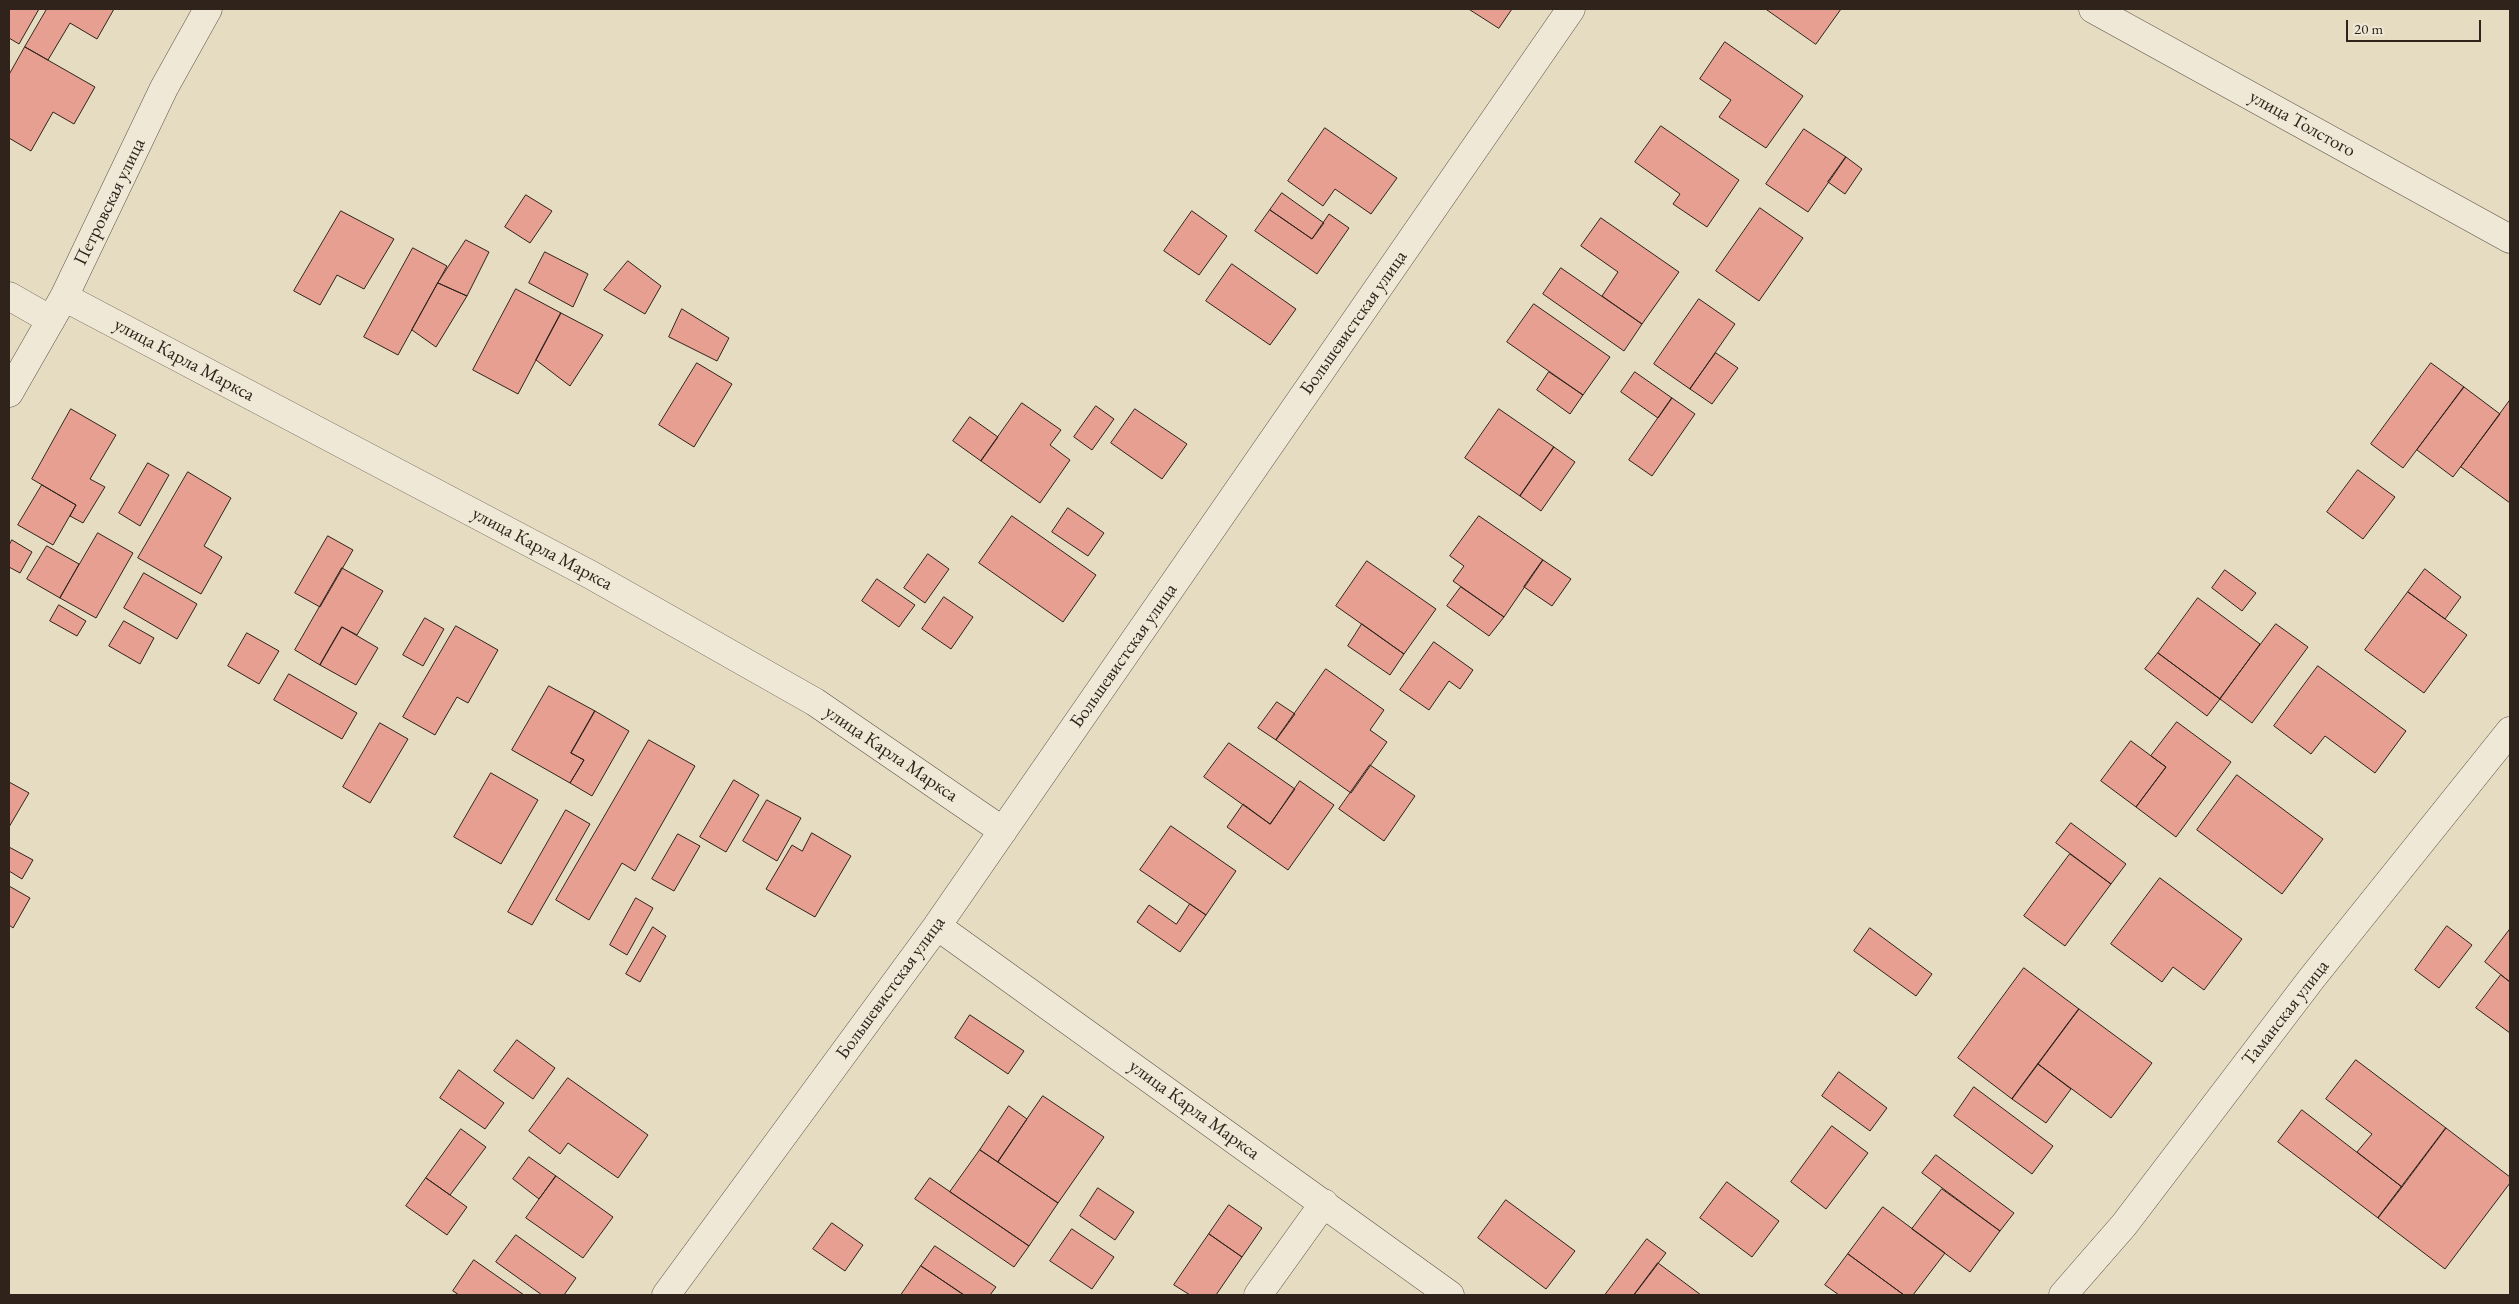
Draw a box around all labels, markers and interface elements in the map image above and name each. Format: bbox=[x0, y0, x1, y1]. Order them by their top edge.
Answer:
scale bar bbox=[2349, 10, 2484, 42]
text: 20 m bbox=[2354, 19, 2383, 38]
street label: улица Толстого bbox=[2245, 85, 2359, 163]
street label: Петровская улица bbox=[69, 135, 151, 269]
street label: Большевистская улица bbox=[1296, 246, 1412, 400]
street label: улица Карла Маркса bbox=[110, 313, 258, 407]
street label: улица Карла Маркса bbox=[468, 502, 616, 596]
street label: Большевистская улица bbox=[1066, 579, 1182, 733]
street label: улица Карла Маркса bbox=[820, 701, 962, 807]
street label: Большевистская улица bbox=[831, 912, 951, 1064]
street label: Таманская улица bbox=[2238, 955, 2334, 1071]
street label: улица Карла Маркса bbox=[1124, 1055, 1264, 1165]

